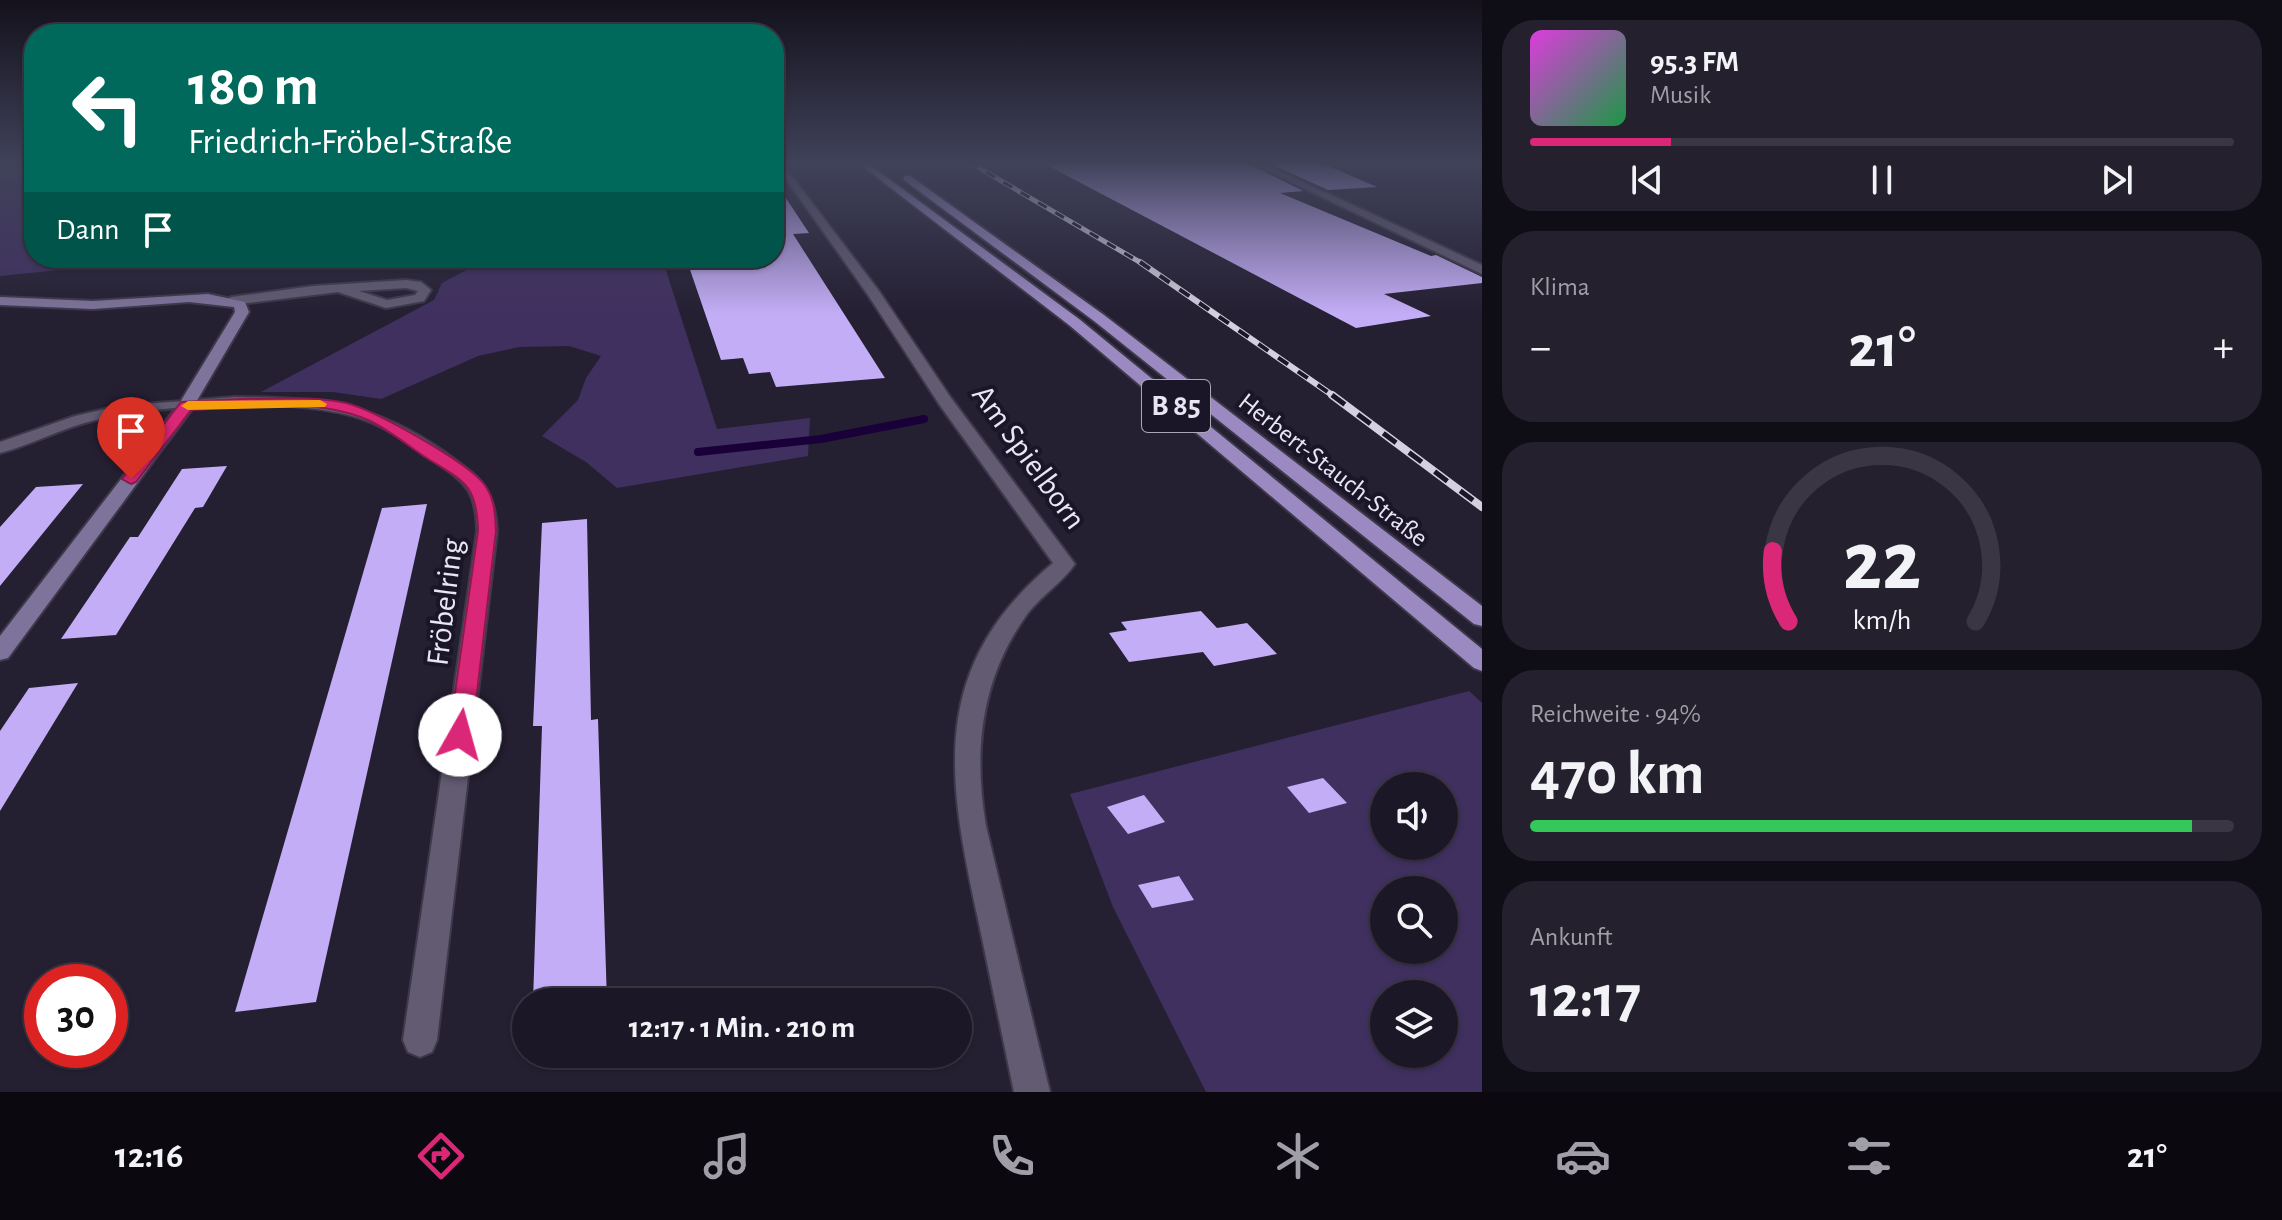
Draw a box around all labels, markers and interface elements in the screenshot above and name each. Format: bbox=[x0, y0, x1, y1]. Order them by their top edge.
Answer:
text: 95.3 FM bbox=[1650, 47, 1739, 77]
icon: left bbox=[56, 56, 160, 160]
text: 180 m bbox=[188, 59, 319, 115]
text: Musik bbox=[1650, 82, 1711, 108]
text: Friedrich-Fröbel-Straße bbox=[188, 124, 512, 160]
icon: previous bbox=[1625, 158, 1669, 202]
icon: pause bbox=[1860, 158, 1904, 202]
icon: next bbox=[2095, 158, 2139, 202]
icon: arrive bbox=[136, 208, 180, 252]
text: Dann bbox=[56, 215, 120, 245]
text: Klima bbox=[1530, 274, 1590, 300]
text: 21° bbox=[1848, 318, 1916, 378]
text: − bbox=[1530, 326, 1551, 370]
text: + bbox=[2213, 326, 2234, 370]
street label: Am Spielborn bbox=[966, 379, 1092, 535]
road number: B 85 bbox=[1142, 380, 1210, 432]
street label: Herbert-Stauch-Straße bbox=[1234, 388, 1432, 552]
pin bbox=[97, 397, 165, 479]
icon: arrive bbox=[109, 409, 153, 453]
text: 22 bbox=[1843, 521, 1921, 605]
street label: Fröbelring bbox=[421, 536, 469, 667]
text: km/h bbox=[1853, 606, 1911, 635]
position arrow bbox=[418, 693, 502, 777]
text: Reichweite · 94% bbox=[1530, 701, 1701, 727]
text: 470 km bbox=[1530, 745, 1705, 805]
map controls bbox=[1370, 772, 1458, 1068]
button: sound bbox=[1370, 772, 1458, 860]
button: search bbox=[1370, 876, 1458, 964]
text: Ankunft bbox=[1530, 924, 1613, 950]
speed limit sign: 30 bbox=[24, 964, 128, 1068]
text: 12:17 bbox=[1530, 968, 1641, 1028]
button: layers bbox=[1370, 980, 1458, 1068]
text: 12:17 · 1 Min. · 210 m bbox=[629, 1013, 855, 1043]
icon: directions bbox=[413, 1128, 469, 1184]
icon: music bbox=[699, 1128, 755, 1184]
icon: phone bbox=[984, 1128, 1040, 1184]
icon: climate bbox=[1270, 1128, 1326, 1184]
icon: car bbox=[1555, 1128, 1611, 1184]
icon: filters bbox=[1841, 1128, 1897, 1184]
text: 12:16 bbox=[115, 1138, 183, 1174]
text: 21° bbox=[2127, 1138, 2167, 1174]

